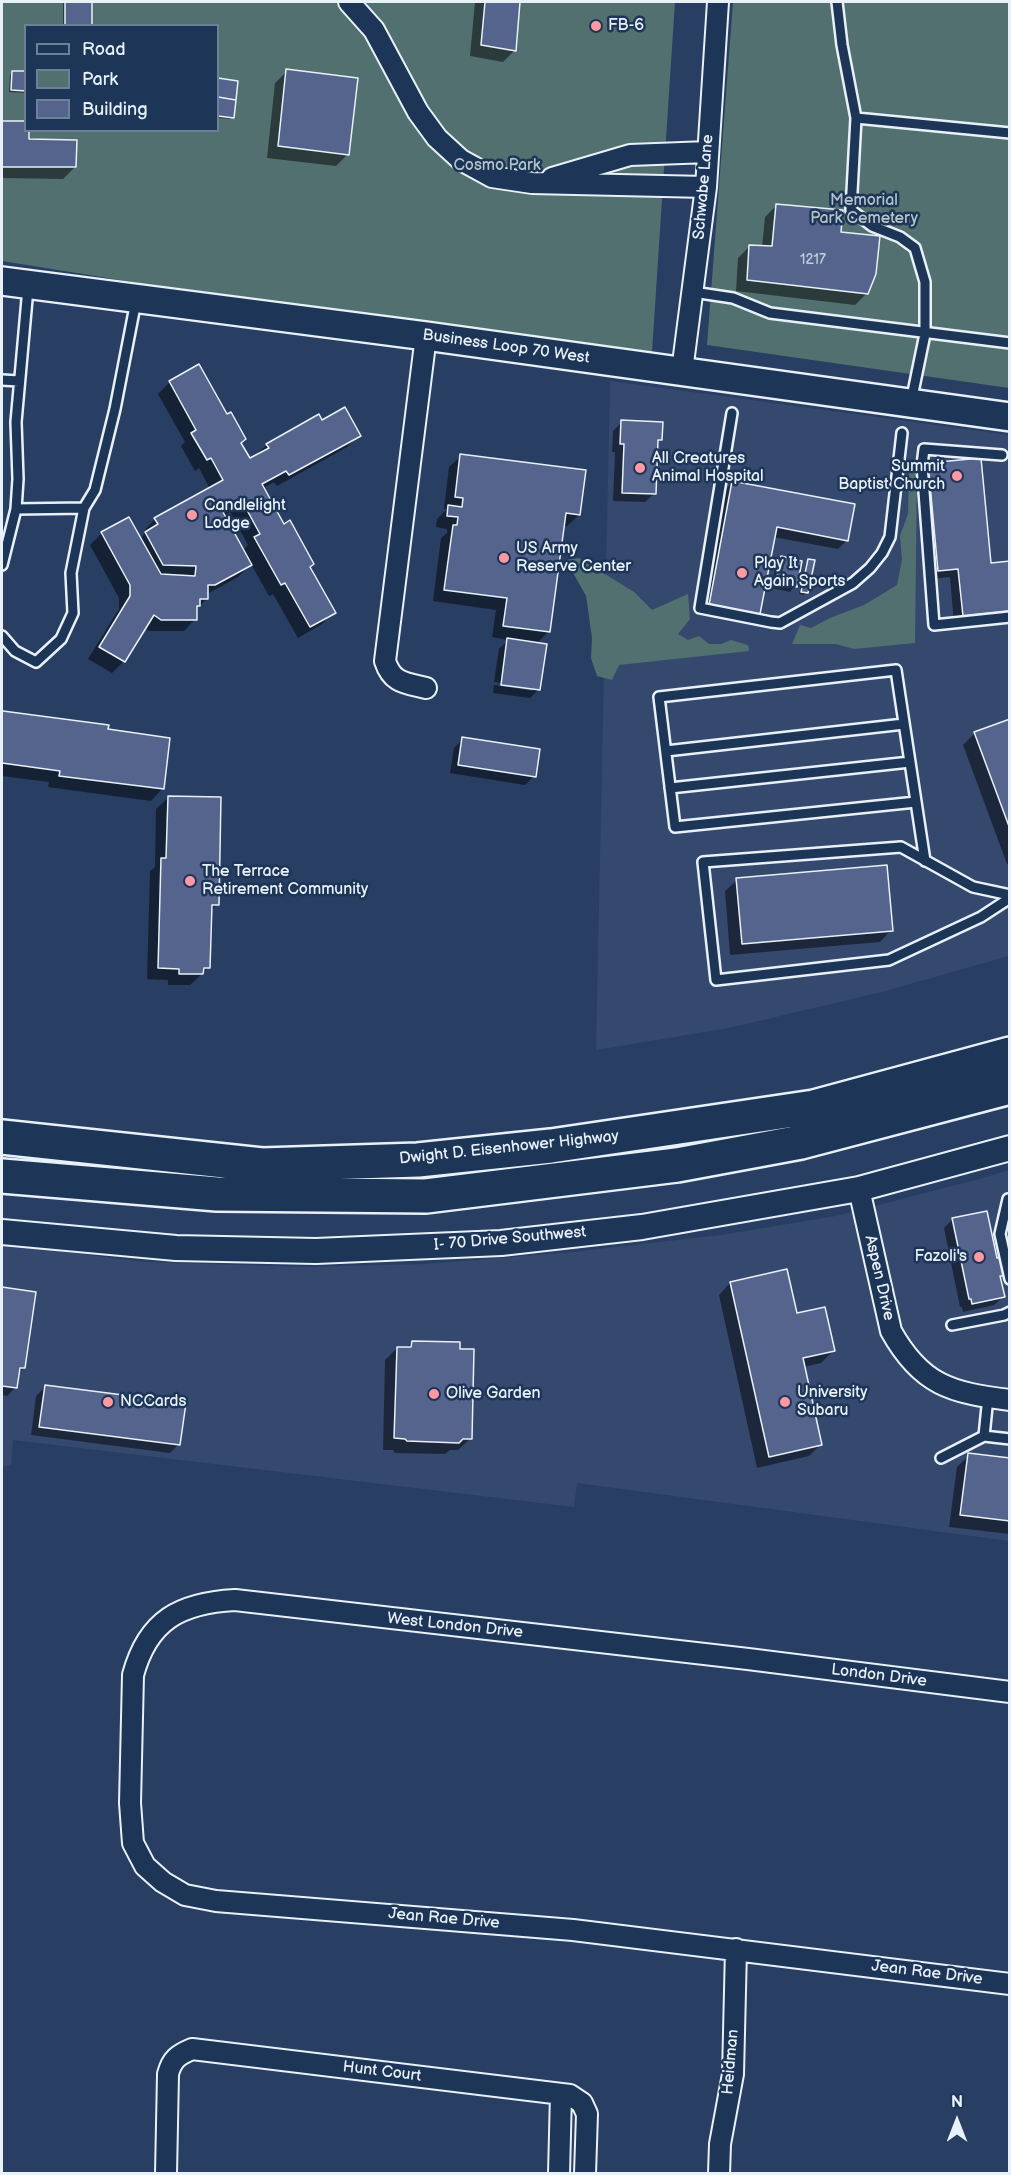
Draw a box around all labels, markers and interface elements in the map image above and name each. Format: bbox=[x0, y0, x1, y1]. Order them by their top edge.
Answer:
place label: FB-6 bbox=[608, 16, 644, 36]
marker: FB-6 bbox=[589, 19, 603, 33]
legend bbox=[24, 24, 219, 132]
text: Road bbox=[82, 39, 126, 60]
text: Park bbox=[82, 69, 118, 90]
text: Building bbox=[82, 99, 148, 120]
street label: Schwabe Lane bbox=[690, 134, 718, 240]
park label: Cosmo Park bbox=[453, 156, 541, 176]
park label: Memorial Park Cemetery bbox=[810, 191, 918, 229]
house number: 1217 bbox=[800, 252, 826, 268]
street label: Business Loop 70 West bbox=[421, 326, 591, 368]
place label: All Creatures Animal Hospital bbox=[652, 449, 764, 487]
place label: Summit Baptist Church bbox=[838, 457, 945, 495]
marker: All Creatures Animal Hospital bbox=[633, 461, 647, 475]
marker: Summit Baptist Church bbox=[950, 469, 964, 483]
place label: Candlelight Lodge bbox=[204, 496, 286, 534]
marker: Candlelight Lodge bbox=[185, 508, 199, 522]
place label: US Army Reserve Center bbox=[516, 539, 631, 577]
marker: US Army Reserve Center bbox=[497, 551, 511, 565]
place label: Play It Again Sports bbox=[754, 554, 846, 592]
marker: Play It Again Sports bbox=[735, 566, 749, 580]
place label: The Terrace Retirement Community bbox=[202, 862, 368, 900]
marker: The Terrace Retirement Community bbox=[183, 874, 197, 888]
street label: Dwight D. Eisenhower Highway bbox=[398, 1127, 620, 1169]
street label: I- 70 Drive Southwest bbox=[433, 1223, 587, 1255]
street label: Aspen Drive bbox=[860, 1234, 898, 1322]
place label: Fazoli's bbox=[915, 1247, 967, 1267]
marker: Fazoli's bbox=[972, 1250, 986, 1264]
place label: University Subaru bbox=[797, 1383, 867, 1421]
place label: Olive Garden bbox=[446, 1384, 540, 1404]
marker: Olive Garden bbox=[427, 1387, 441, 1401]
place label: NCCards bbox=[120, 1392, 186, 1412]
marker: NCCards bbox=[101, 1395, 115, 1409]
marker: University Subaru bbox=[778, 1395, 792, 1409]
street label: West London Drive bbox=[386, 1609, 524, 1643]
street label: London Drive bbox=[830, 1661, 928, 1691]
street label: Jean Rae Drive bbox=[387, 1905, 501, 1933]
street label: Jean Rae Drive bbox=[870, 1957, 984, 1989]
street label: Heidman bbox=[719, 2029, 743, 2095]
street label: Hunt Court bbox=[342, 2058, 422, 2086]
north arrow bbox=[927, 2091, 987, 2151]
text: N bbox=[951, 2093, 963, 2112]

